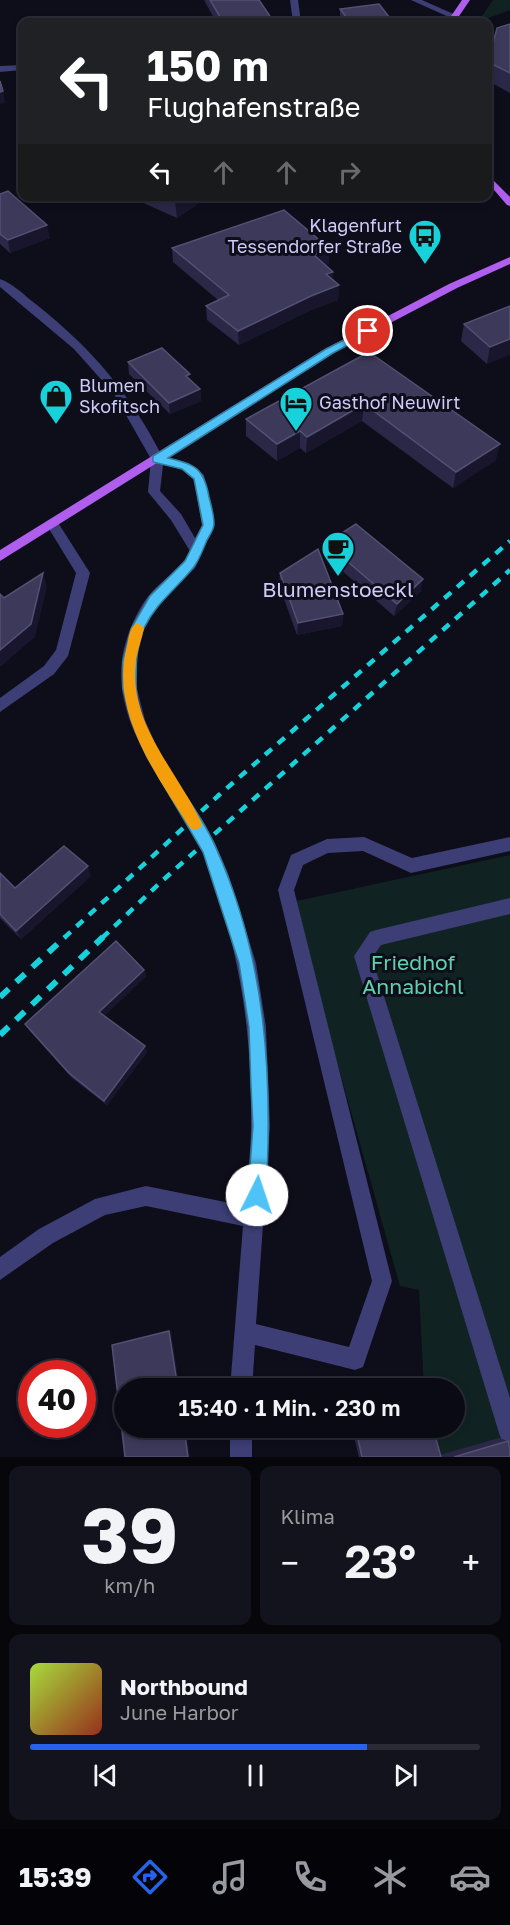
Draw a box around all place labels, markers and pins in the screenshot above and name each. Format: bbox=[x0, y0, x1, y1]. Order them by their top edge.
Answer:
place label: Klagenfurt Tessendorfer Straße bbox=[228, 214, 402, 257]
bus stop icon: Klagenfurt Tessendorfer Straße bbox=[407, 218, 443, 265]
pin bbox=[342, 305, 393, 356]
place label: Blumen Skofitsch bbox=[79, 374, 160, 417]
shop icon: Blumen Skofitsch bbox=[38, 378, 74, 425]
hotel icon: Gasthof Neuwirt bbox=[278, 385, 314, 432]
place label: Gasthof Neuwirt bbox=[319, 391, 460, 413]
cafe icon: Blumenstoeckl bbox=[320, 530, 356, 577]
place label: Blumenstoeckl bbox=[262, 576, 414, 602]

